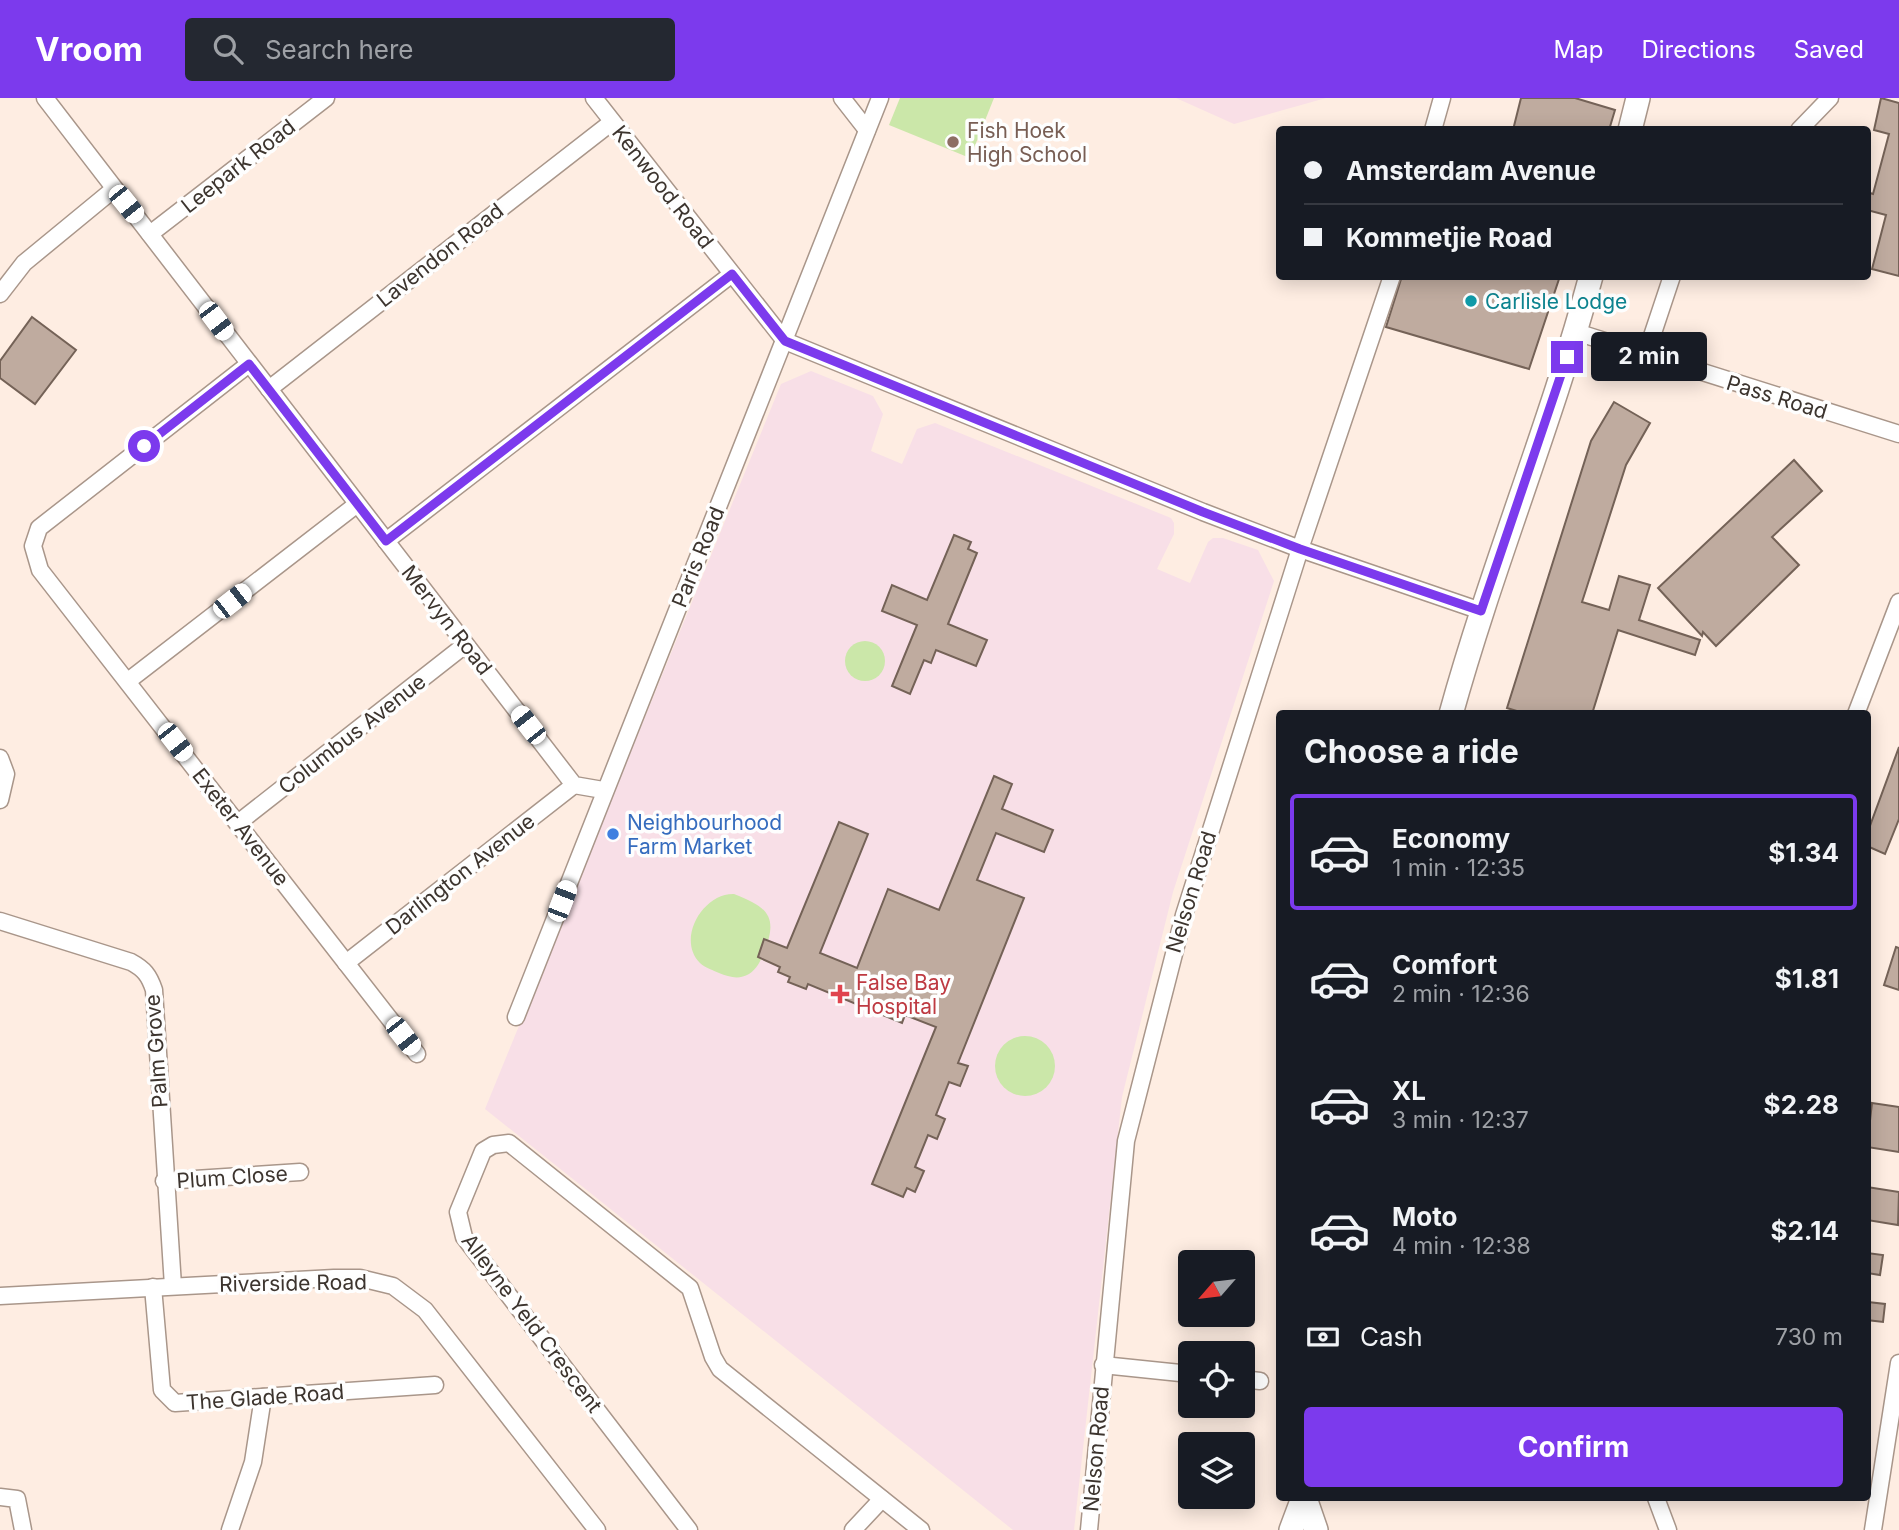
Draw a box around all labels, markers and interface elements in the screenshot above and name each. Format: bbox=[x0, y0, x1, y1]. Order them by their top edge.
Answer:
search box bbox=[185, 18, 675, 81]
text: Vroom bbox=[35, 29, 143, 69]
icon: search bbox=[209, 30, 247, 68]
text: Search here bbox=[265, 34, 414, 65]
text: Map bbox=[1554, 35, 1603, 64]
text: Directions bbox=[1641, 35, 1756, 64]
text: Saved bbox=[1794, 35, 1864, 64]
street label: Leepark Road bbox=[176, 114, 300, 218]
place label: Fish Hoek High School bbox=[967, 118, 1087, 167]
street label: Kenwood Road bbox=[607, 120, 719, 254]
marker: Fish Hoek High School bbox=[945, 134, 961, 150]
text: Amsterdam Avenue bbox=[1346, 155, 1596, 186]
car bbox=[105, 181, 148, 227]
street label: Lavendon Road bbox=[372, 198, 508, 312]
text: Kommetjie Road bbox=[1346, 222, 1552, 253]
place label: Carlisle Lodge bbox=[1485, 289, 1627, 314]
marker: Carlisle Lodge bbox=[1463, 293, 1479, 309]
car bbox=[195, 298, 238, 344]
callout: 2 min bbox=[1592, 332, 1707, 382]
route end bbox=[1551, 341, 1583, 373]
text: 2 min bbox=[1618, 342, 1680, 370]
street label: Pass Road bbox=[1724, 370, 1830, 424]
route start bbox=[128, 430, 160, 462]
street label: Paris Road bbox=[667, 503, 729, 611]
street label: Mervyn Road bbox=[397, 560, 497, 680]
car bbox=[209, 580, 256, 622]
street label: Columbus Avenue bbox=[273, 669, 431, 799]
car bbox=[507, 702, 550, 748]
car bbox=[154, 719, 197, 765]
text: Choose a ride bbox=[1304, 732, 1519, 771]
street label: Exeter Avenue bbox=[187, 763, 295, 891]
street label: Darlington Avenue bbox=[381, 808, 539, 940]
place label: Neighbourhood Farm Market bbox=[627, 810, 782, 859]
icon: car bbox=[1308, 821, 1371, 884]
text: Economy bbox=[1392, 823, 1510, 854]
marker: Neighbourhood Farm Market bbox=[605, 826, 621, 842]
street label: Nelson Road bbox=[1161, 828, 1221, 956]
text: $1.34 bbox=[1768, 837, 1839, 868]
text: 1 min · 12:35 bbox=[1392, 854, 1525, 882]
car bbox=[545, 878, 580, 924]
icon: car bbox=[1308, 947, 1371, 1010]
text: Comfort bbox=[1392, 949, 1497, 980]
text: $1.81 bbox=[1775, 963, 1839, 994]
place label: False Bay Hospital bbox=[856, 970, 951, 1019]
text: 2 min · 12:36 bbox=[1392, 980, 1530, 1008]
marker: False Bay Hospital bbox=[830, 984, 850, 1004]
street label: Palm Grove bbox=[140, 993, 172, 1109]
car bbox=[382, 1013, 425, 1059]
icon: car bbox=[1308, 1073, 1371, 1136]
text: XL bbox=[1392, 1075, 1426, 1106]
text: $2.28 bbox=[1764, 1089, 1839, 1120]
text: 3 min · 12:37 bbox=[1392, 1106, 1529, 1134]
street label: Plum Close bbox=[175, 1161, 289, 1193]
icon: car bbox=[1308, 1199, 1371, 1262]
text: Moto bbox=[1392, 1201, 1457, 1232]
text: $2.14 bbox=[1770, 1215, 1839, 1246]
street label: Alleyne Yeld Crescent bbox=[457, 1229, 607, 1417]
text: 4 min · 12:38 bbox=[1392, 1232, 1531, 1260]
north arrow bbox=[1178, 1250, 1255, 1326]
map controls bbox=[1178, 1250, 1255, 1509]
street label: Riverside Road bbox=[219, 1269, 367, 1297]
icon: cash bbox=[1304, 1318, 1342, 1356]
text: Cash bbox=[1360, 1321, 1423, 1352]
text: 730 m bbox=[1775, 1323, 1843, 1351]
button: locate bbox=[1178, 1341, 1255, 1418]
street label: The Glade Road bbox=[185, 1379, 345, 1415]
street label: Nelson Road bbox=[1078, 1385, 1114, 1513]
button: Confirm bbox=[1304, 1407, 1843, 1487]
button: layers bbox=[1178, 1432, 1255, 1509]

